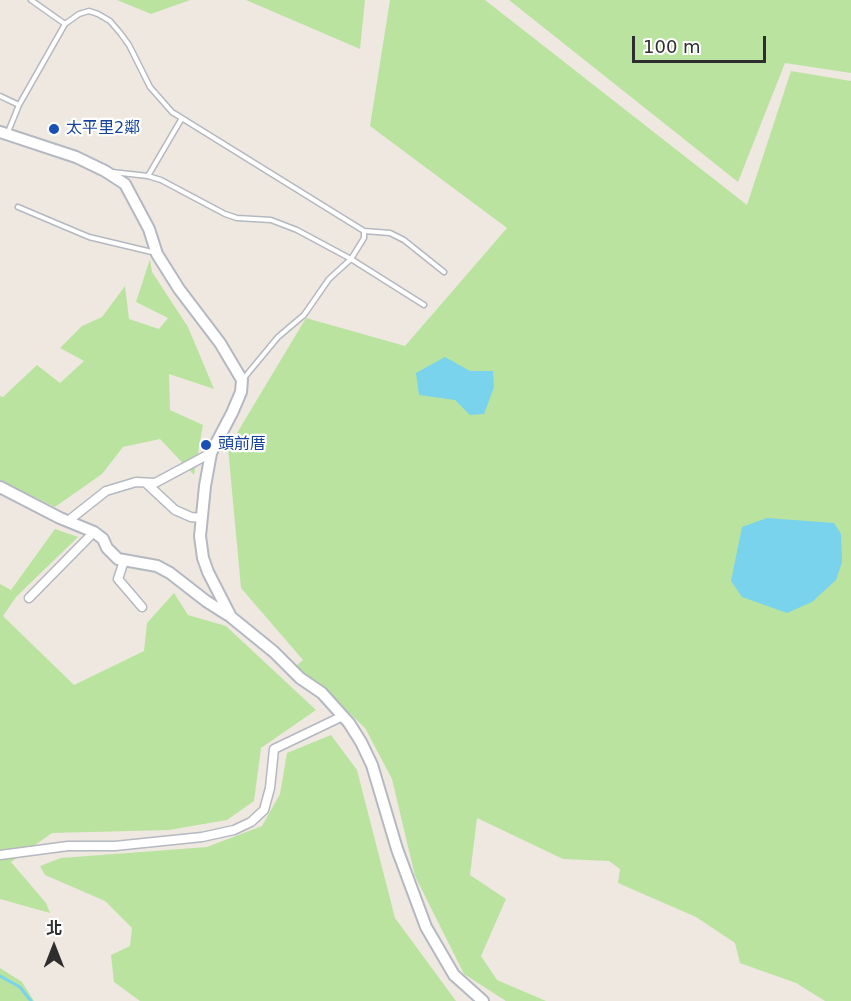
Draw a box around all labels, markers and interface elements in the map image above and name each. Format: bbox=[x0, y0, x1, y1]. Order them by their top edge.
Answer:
scale bar bbox=[635, 24, 768, 62]
text: 100 m bbox=[643, 36, 701, 57]
place label: 太平里2鄰 bbox=[66, 119, 140, 139]
marker: 太平里2鄰 bbox=[47, 122, 61, 136]
place label: 頭前厝 bbox=[218, 435, 266, 455]
marker: 頭前厝 bbox=[199, 438, 213, 452]
north arrow bbox=[24, 917, 84, 977]
text: 北 bbox=[46, 919, 62, 938]

